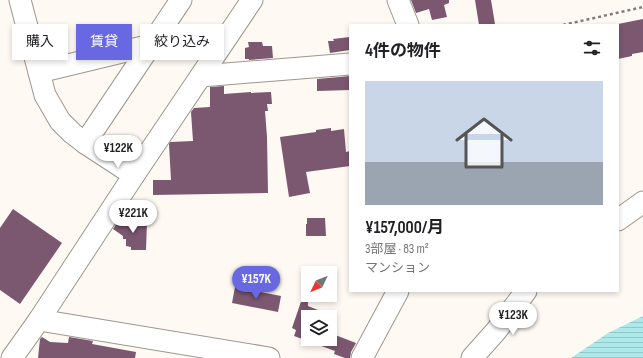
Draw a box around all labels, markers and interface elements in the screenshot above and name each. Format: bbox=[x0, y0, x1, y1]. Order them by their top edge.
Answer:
chip: 購入 bbox=[12, 24, 68, 60]
chip: 賃貸 bbox=[76, 24, 132, 60]
chip: 絞り込み bbox=[140, 24, 224, 60]
icon: filters bbox=[581, 37, 603, 59]
text: 4件の物件 bbox=[365, 41, 441, 61]
icon: home bbox=[448, 107, 520, 179]
pin: ¥122K bbox=[90, 135, 146, 169]
text: ¥122K bbox=[103, 140, 133, 156]
pin: ¥221K bbox=[105, 200, 161, 234]
text: ¥221K bbox=[118, 205, 148, 221]
text: ¥157,000/月 bbox=[365, 218, 444, 238]
text: 3部屋 · 83 m² bbox=[365, 241, 429, 257]
text: マンション bbox=[365, 260, 430, 276]
pin: ¥157K bbox=[228, 266, 284, 300]
north arrow bbox=[301, 266, 337, 302]
map controls bbox=[301, 266, 337, 346]
text: ¥157K bbox=[241, 271, 271, 287]
pin: ¥123K bbox=[485, 302, 541, 336]
text: ¥123K bbox=[498, 307, 528, 323]
button: layers bbox=[301, 310, 337, 346]

